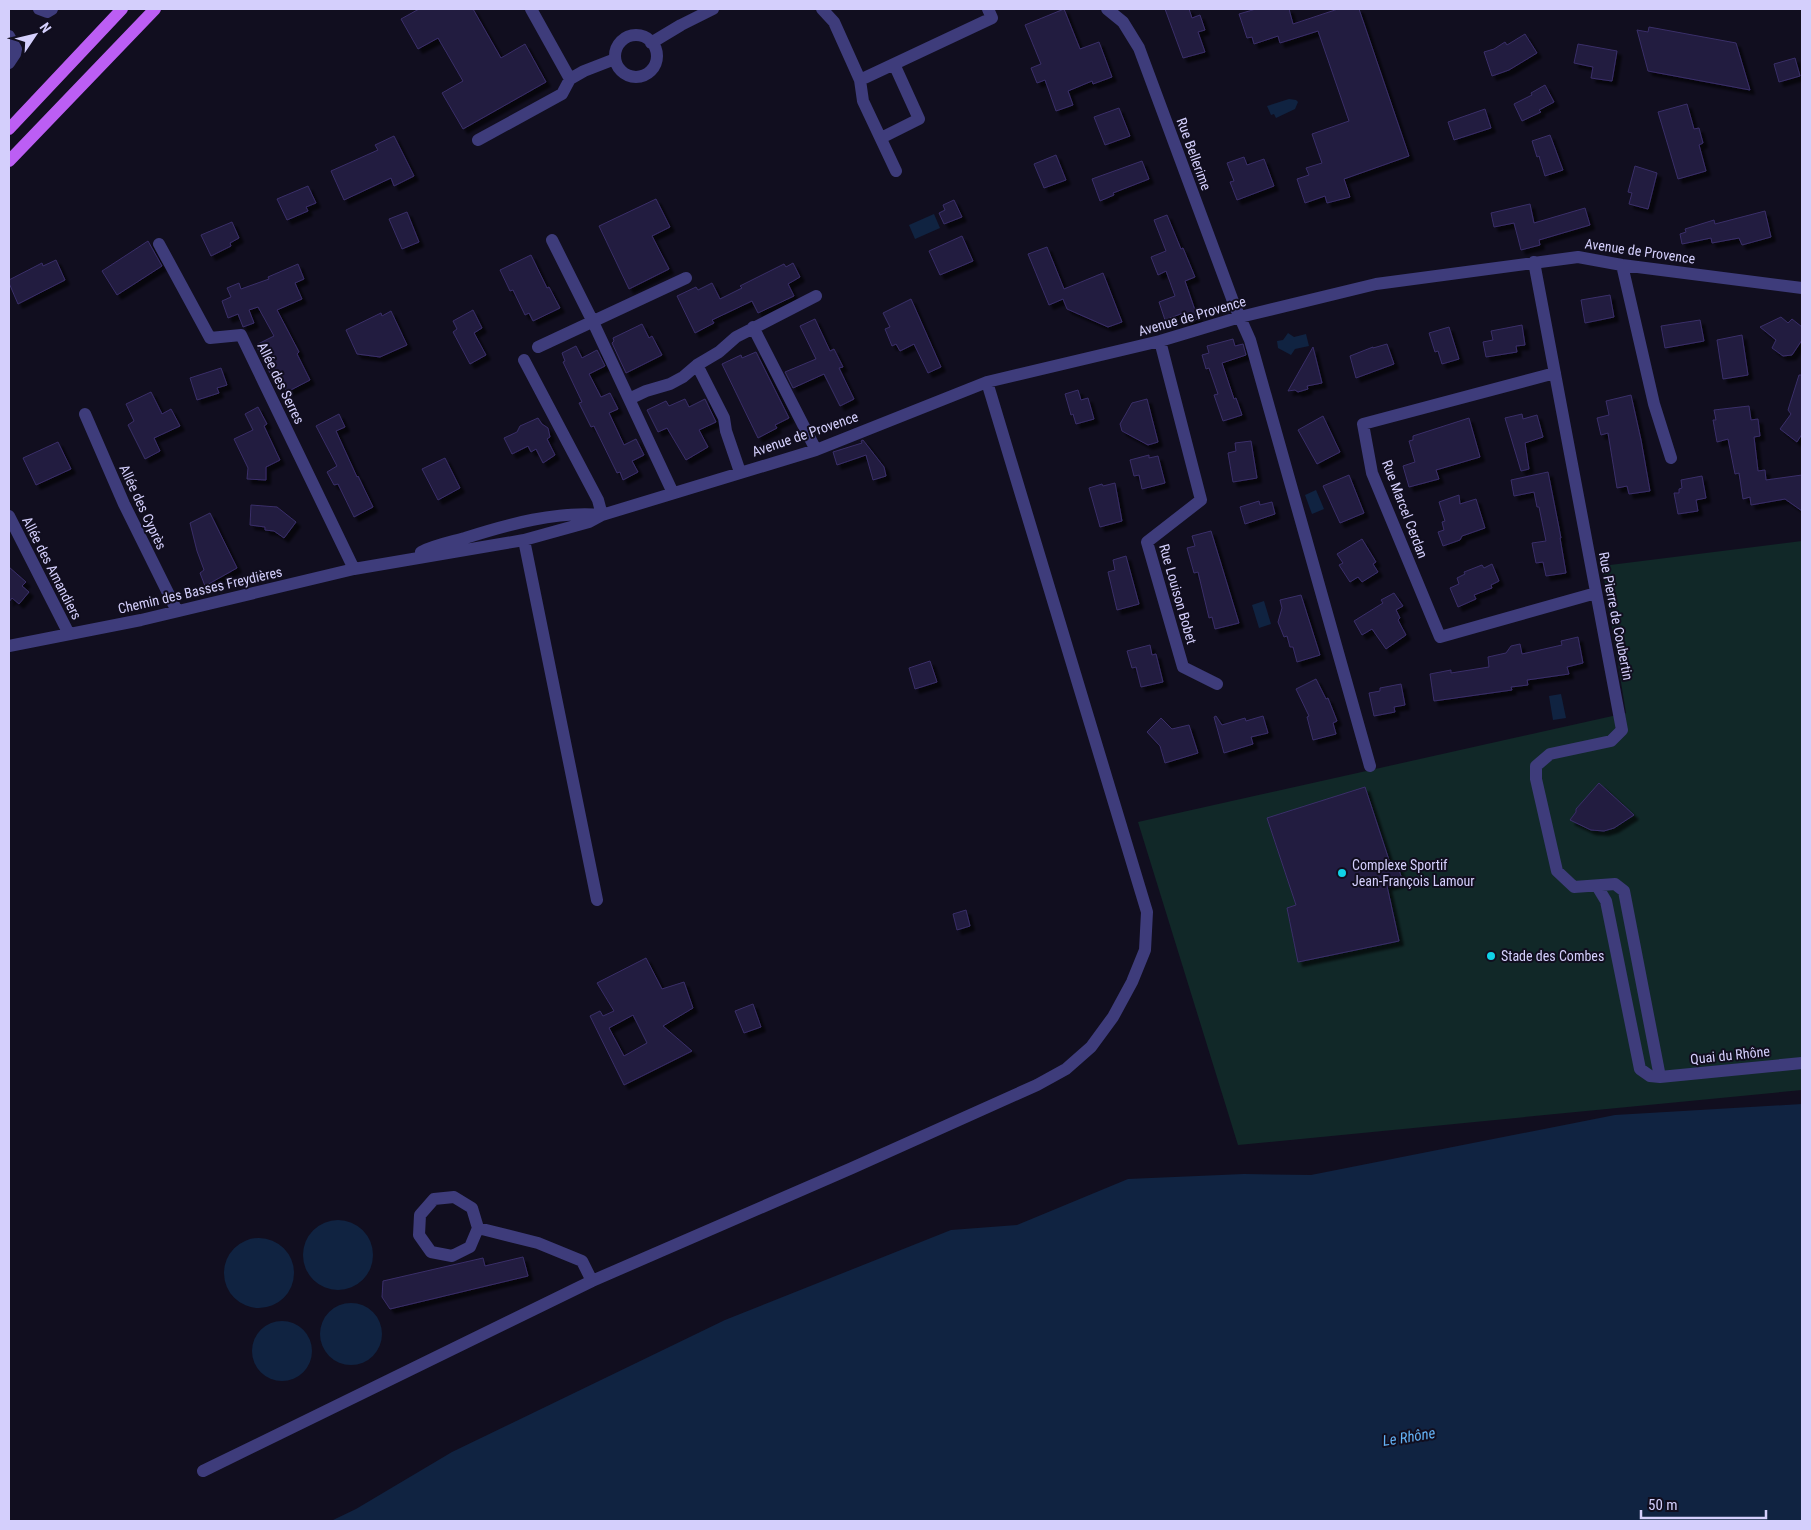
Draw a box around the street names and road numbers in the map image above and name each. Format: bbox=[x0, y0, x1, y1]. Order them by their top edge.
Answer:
street label: Rue Bellerime bbox=[1174, 116, 1215, 193]
street label: Avenue de Provence bbox=[1584, 235, 1697, 267]
street label: Avenue de Provence bbox=[1136, 293, 1248, 339]
street label: Allée des Serres bbox=[254, 339, 308, 427]
street label: Avenue de Provence bbox=[750, 408, 861, 460]
street label: Rue Marcel Cerdan bbox=[1379, 458, 1431, 560]
street label: Allée des Cyprès bbox=[116, 462, 170, 552]
street label: Allée des Amandiers bbox=[19, 514, 85, 622]
street label: Rue Louison Bobet bbox=[1156, 542, 1200, 646]
street label: Rue Pierre de Coubertin bbox=[1596, 550, 1636, 682]
street label: Chemin des Basses Freydières bbox=[116, 563, 284, 617]
street label: Quai du Rhône bbox=[1689, 1043, 1771, 1067]

